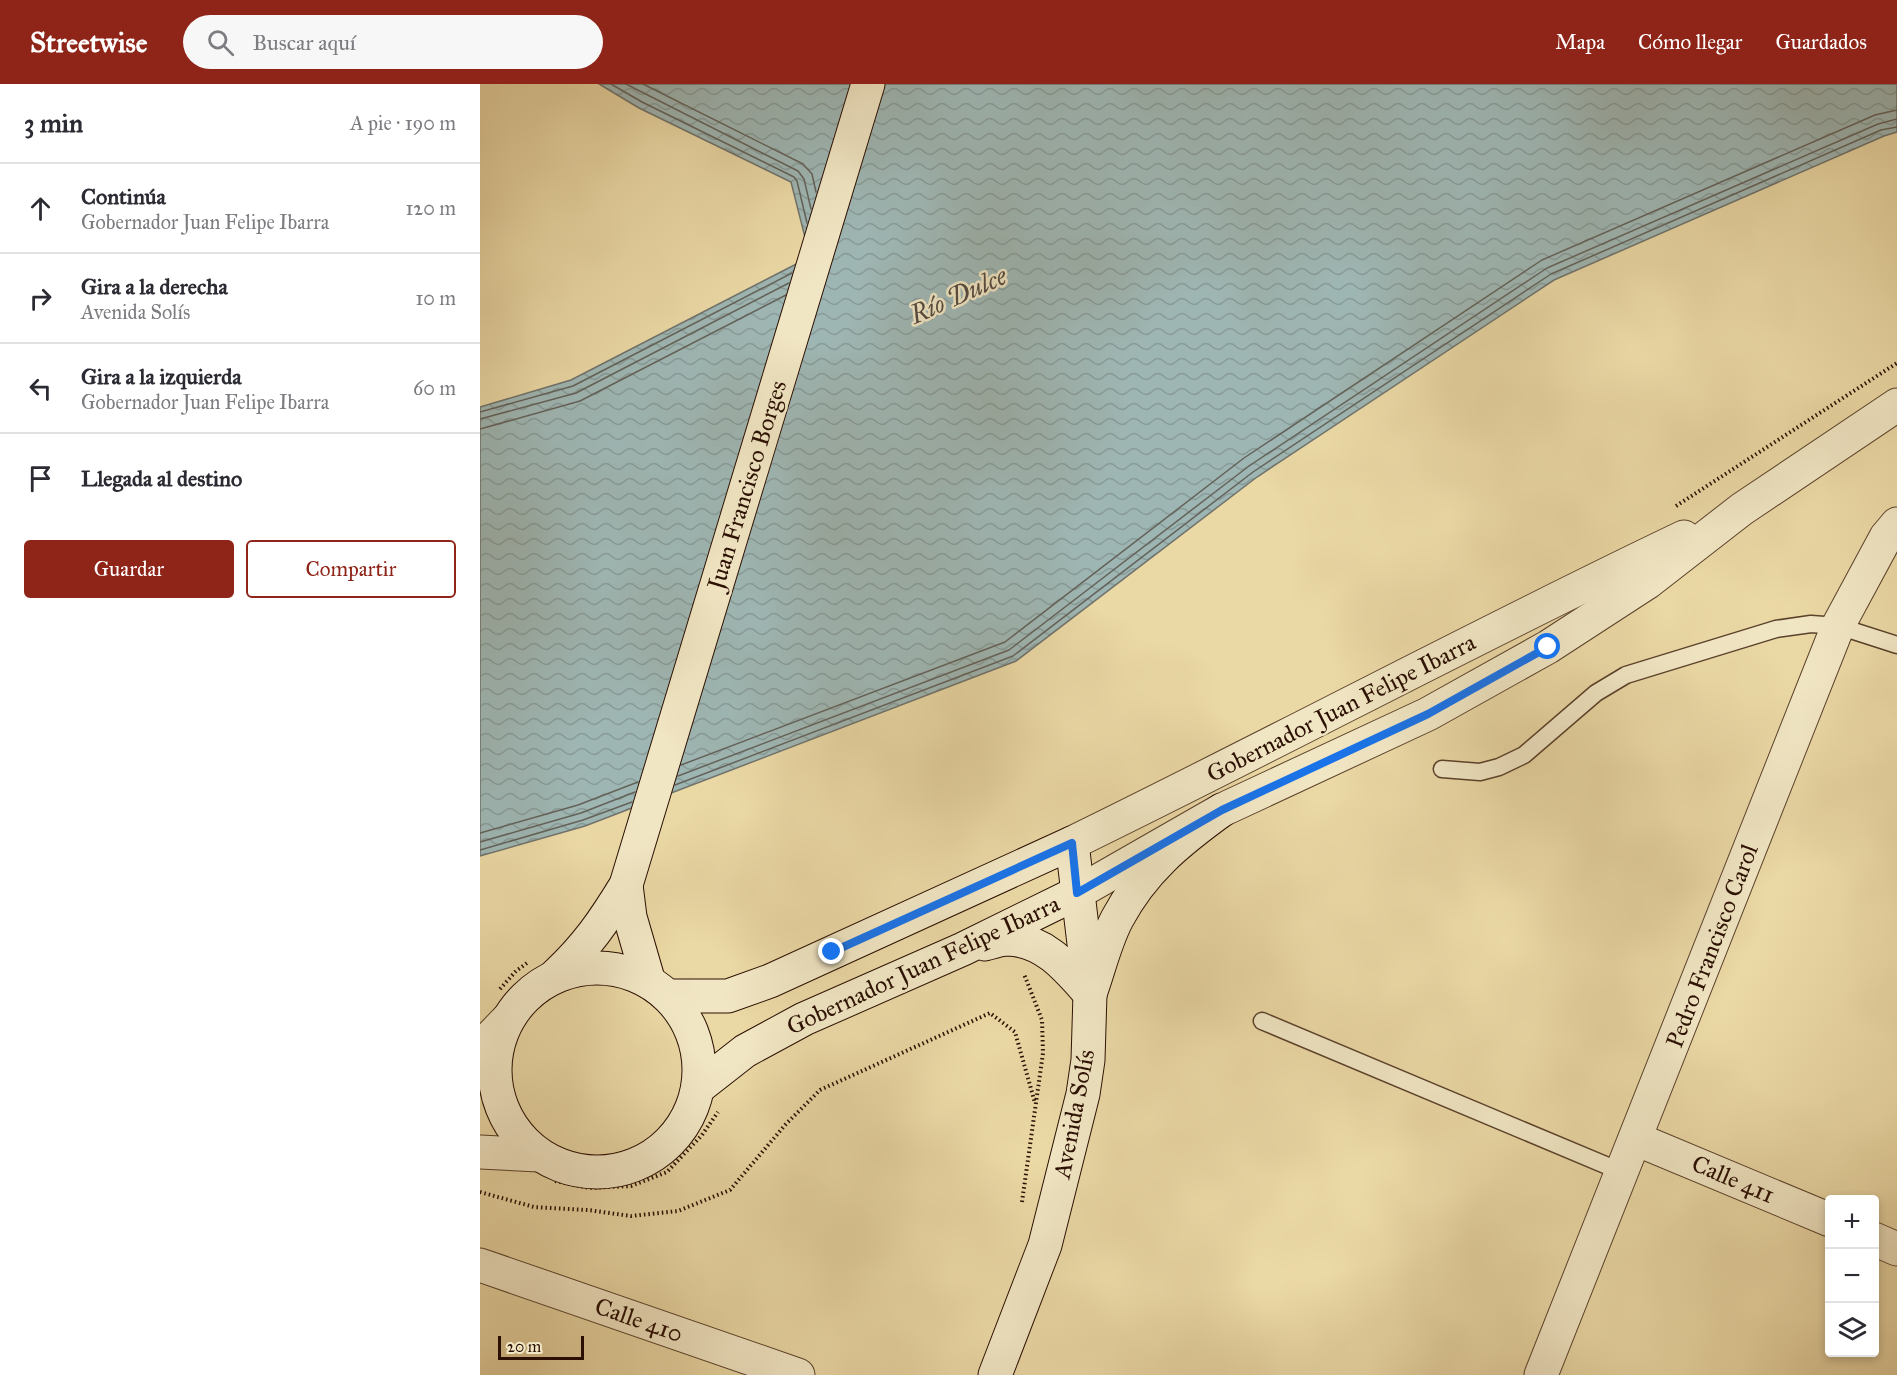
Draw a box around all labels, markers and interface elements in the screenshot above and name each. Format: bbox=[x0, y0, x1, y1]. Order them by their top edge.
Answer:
search box bbox=[183, 15, 603, 69]
text: Streetwise bbox=[30, 25, 147, 60]
icon: search bbox=[204, 26, 237, 59]
text: Buscar aquí bbox=[252, 29, 356, 56]
text: Mapa bbox=[1555, 29, 1605, 55]
text: Cómo llegar bbox=[1638, 29, 1742, 55]
text: Guardados bbox=[1775, 29, 1867, 55]
text: 3 min bbox=[24, 107, 83, 139]
text: A pie · 190 m bbox=[350, 111, 456, 135]
text: Continúa bbox=[81, 183, 166, 210]
icon: ahead bbox=[24, 192, 57, 225]
text: 120 m bbox=[405, 196, 456, 220]
text: Gobernador Juan Felipe Ibarra bbox=[81, 210, 329, 234]
water label: Río Dulce bbox=[904, 259, 1013, 331]
text: Gira a la derecha bbox=[81, 273, 228, 300]
icon: right bbox=[24, 282, 57, 315]
text: 10 m bbox=[415, 286, 456, 310]
text: Avenida Solís bbox=[81, 300, 190, 324]
text: Gira a la izquierda bbox=[81, 363, 242, 390]
icon: left bbox=[24, 372, 57, 405]
text: 60 m bbox=[413, 376, 456, 400]
street label: Juan Francisco Borges bbox=[700, 377, 793, 596]
text: Gobernador Juan Felipe Ibarra bbox=[81, 390, 329, 414]
icon: arrive bbox=[24, 462, 57, 495]
text: Llegada al destino bbox=[81, 465, 242, 492]
button: Guardar bbox=[24, 540, 234, 598]
button: Compartir bbox=[246, 540, 456, 598]
street label: Gobernador Juan Felipe Ibarra bbox=[1201, 627, 1481, 789]
route start bbox=[1534, 633, 1560, 659]
street label: Pedro Francisco Carol bbox=[1659, 839, 1765, 1052]
street label: Gobernador Juan Felipe Ibarra bbox=[782, 888, 1065, 1042]
route end bbox=[818, 938, 844, 964]
street label: Avenida Solís bbox=[1047, 1047, 1101, 1182]
street label: Calle 411 bbox=[1687, 1148, 1779, 1210]
map controls bbox=[1825, 1195, 1879, 1357]
button: + bbox=[1825, 1195, 1879, 1249]
button: − bbox=[1825, 1249, 1879, 1303]
street label: Calle 410 bbox=[591, 1291, 687, 1349]
button: layers bbox=[1825, 1303, 1879, 1357]
scale bar bbox=[498, 1333, 584, 1360]
text: 20 m bbox=[507, 1337, 541, 1356]

